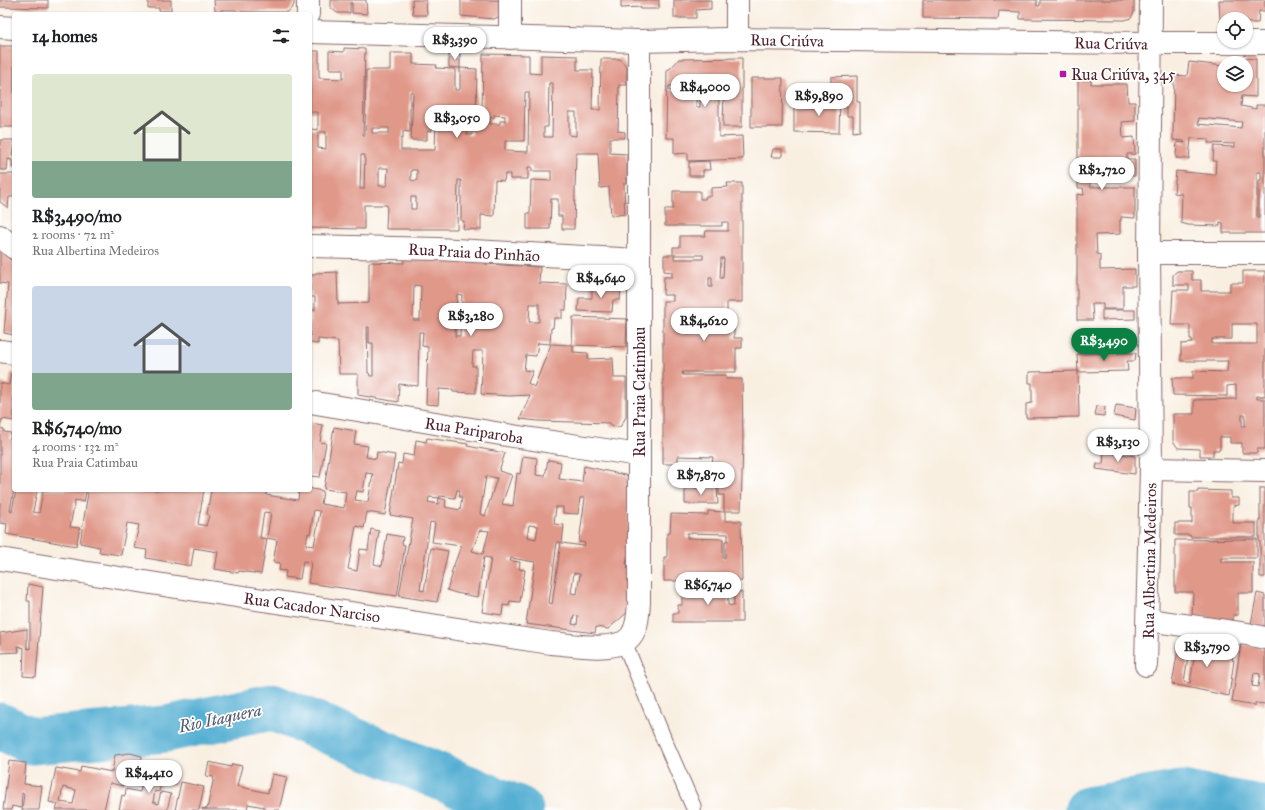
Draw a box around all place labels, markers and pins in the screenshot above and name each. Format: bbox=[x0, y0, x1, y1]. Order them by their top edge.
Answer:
pin: R$3,390 bbox=[418, 27, 492, 61]
place label: Rua Criúva, 345 bbox=[1071, 65, 1176, 84]
marker: Rua Criúva, 345 bbox=[1058, 69, 1068, 79]
pin: R$4,000 bbox=[668, 74, 742, 108]
pin: R$9,890 bbox=[782, 83, 856, 117]
pin: R$3,050 bbox=[420, 105, 494, 139]
pin: R$2,720 bbox=[1065, 157, 1139, 191]
pin: R$4,640 bbox=[564, 265, 638, 299]
pin: R$3,280 bbox=[434, 303, 508, 337]
pin: R$4,620 bbox=[667, 308, 741, 342]
pin: R$3,490 bbox=[1067, 328, 1141, 362]
pin: R$3,130 bbox=[1081, 429, 1155, 463]
pin: R$7,870 bbox=[664, 462, 738, 496]
pin: R$6,740 bbox=[671, 572, 745, 606]
pin: R$3,790 bbox=[1170, 634, 1244, 668]
pin: R$4,410 bbox=[112, 760, 186, 794]

